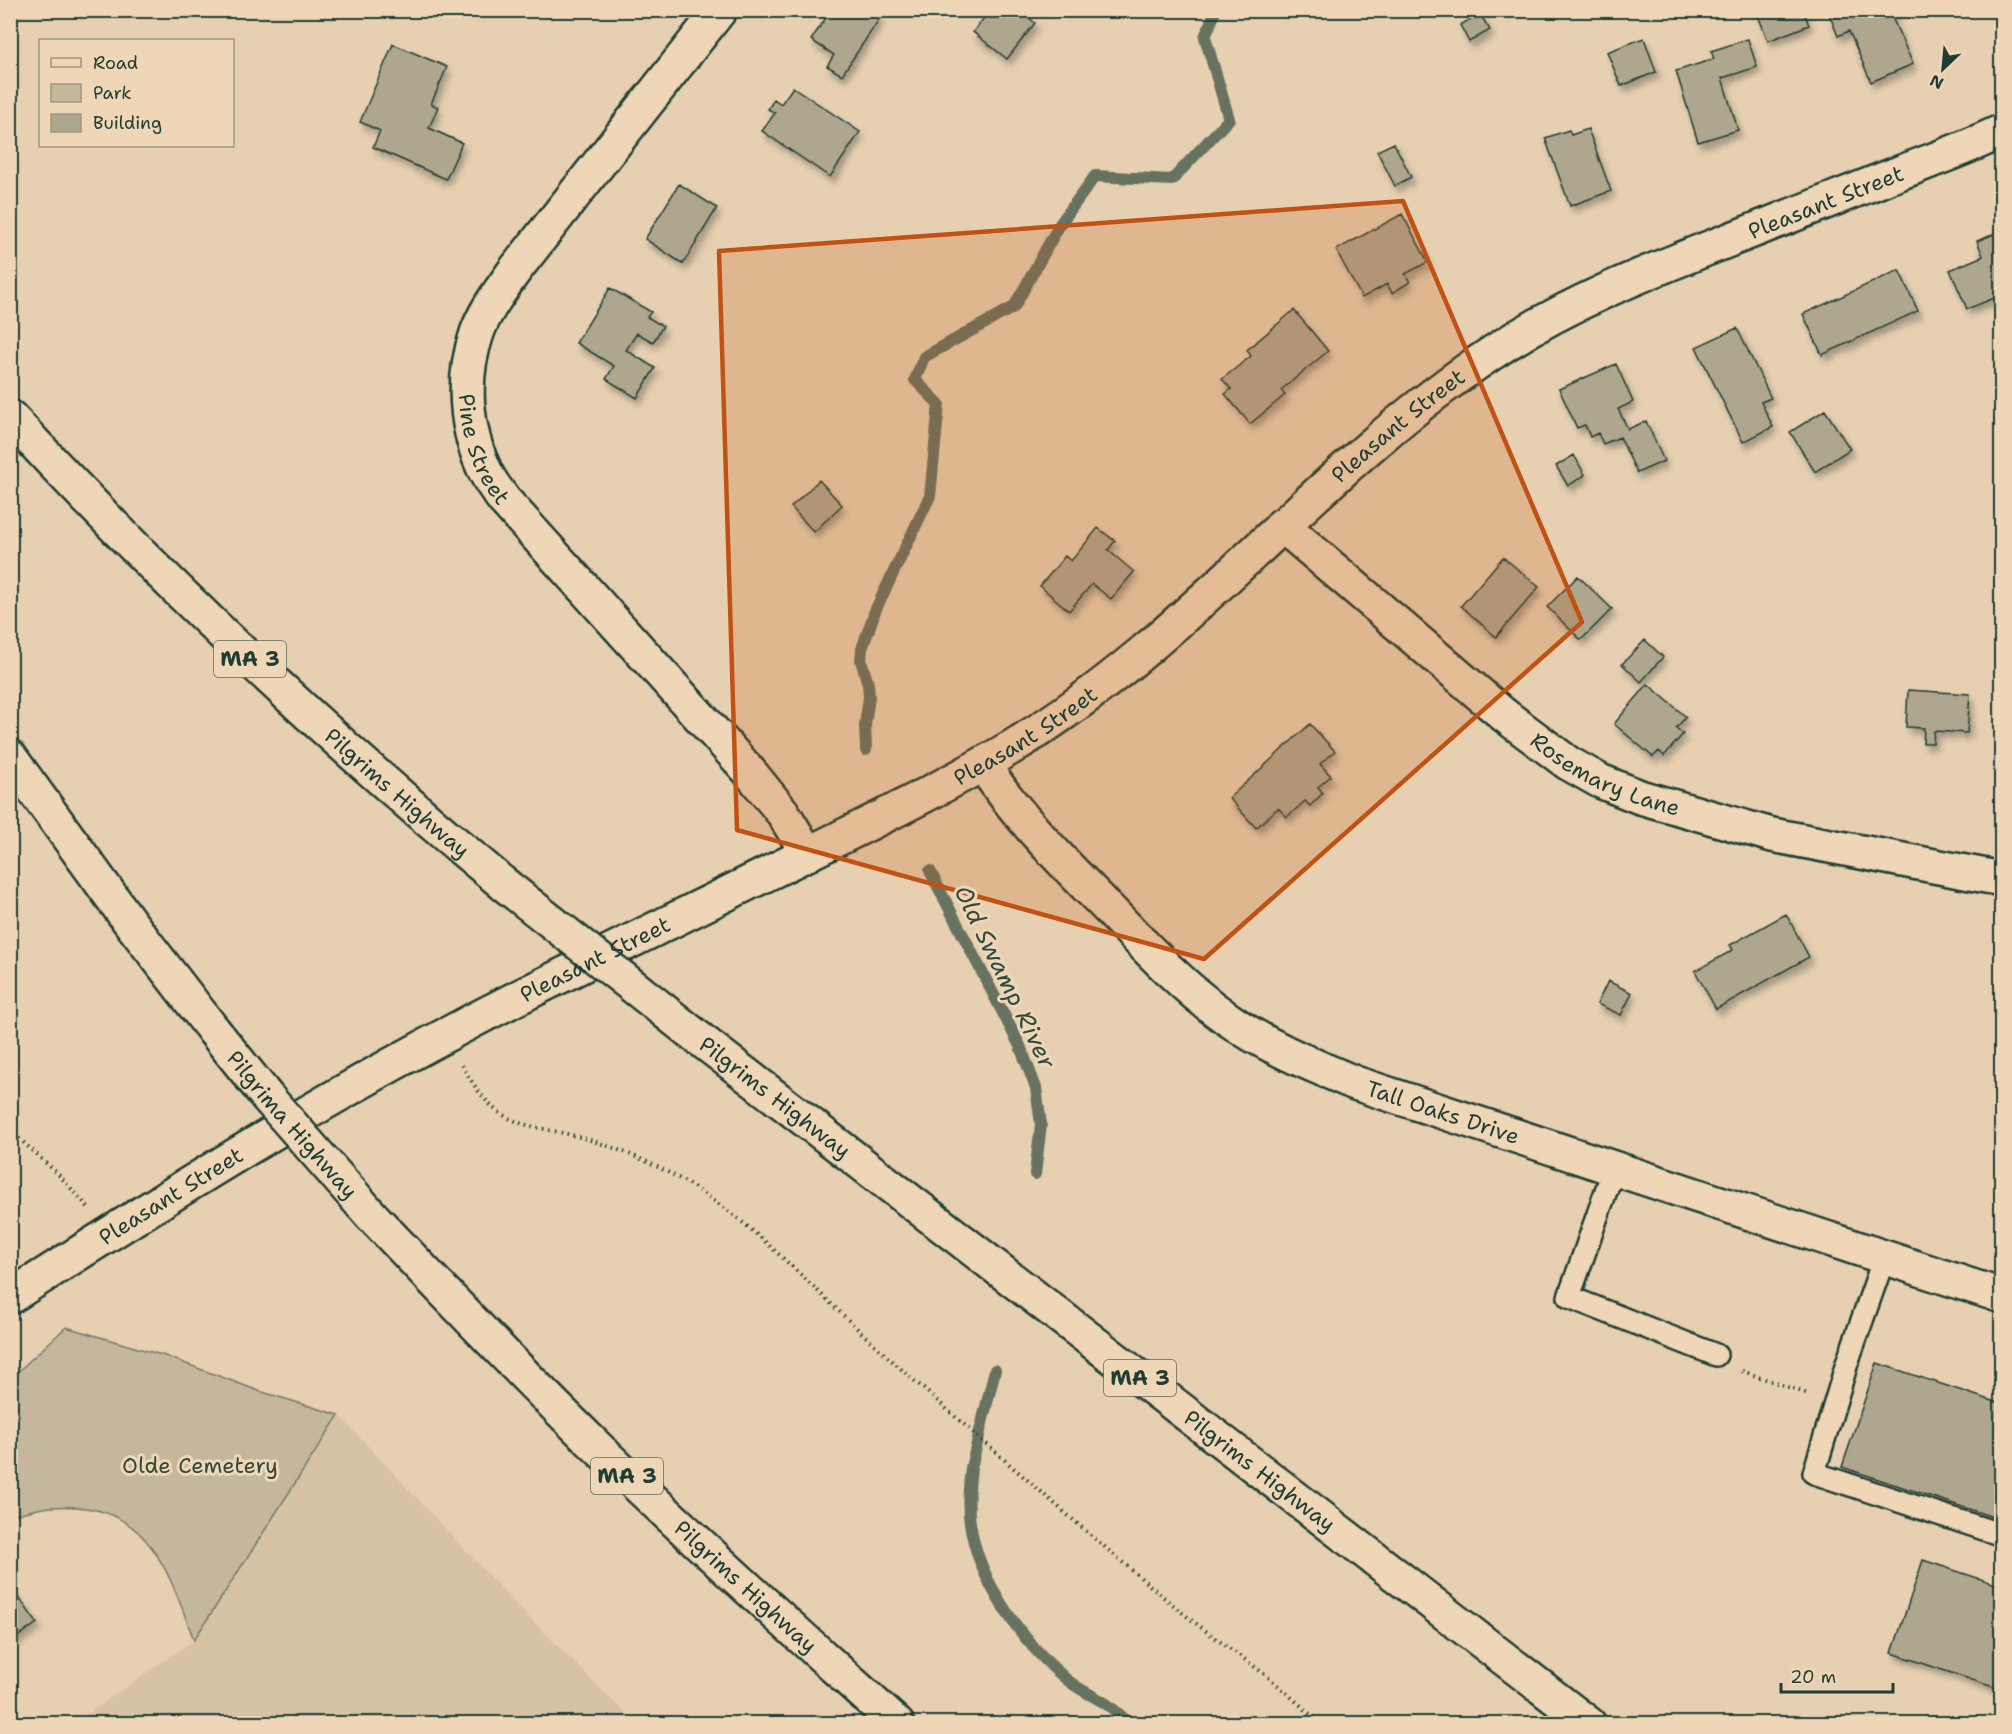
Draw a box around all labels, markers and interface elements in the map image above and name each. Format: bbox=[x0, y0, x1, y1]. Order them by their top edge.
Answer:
legend bbox=[39, 39, 234, 147]
north arrow bbox=[1913, 39, 1973, 99]
text: Road bbox=[93, 51, 138, 75]
text: N bbox=[1926, 70, 1947, 94]
text: Park bbox=[93, 81, 132, 105]
text: Building bbox=[93, 111, 162, 135]
street label: Pleasant Street bbox=[1744, 159, 1908, 246]
street label: Pleasant Street bbox=[1325, 362, 1471, 489]
street label: Pine Street bbox=[452, 393, 516, 511]
road number: MA 3 bbox=[214, 641, 286, 677]
street label: Pleasant Street bbox=[949, 680, 1103, 792]
street label: Pilgrims Highway bbox=[318, 722, 476, 865]
street label: Rosemary Lane bbox=[1524, 726, 1683, 823]
water label: Old Swamp River bbox=[947, 880, 1064, 1075]
street label: Pleasant Street bbox=[515, 910, 675, 1009]
street label: Pilgrims Highway bbox=[693, 1030, 857, 1165]
street label: Pilgrima Highway bbox=[220, 1044, 364, 1205]
street label: Tall Oaks Drive bbox=[1363, 1074, 1523, 1151]
street label: Pleasant Street bbox=[93, 1140, 248, 1252]
road number: MA 3 bbox=[1104, 1360, 1176, 1396]
street label: Pilgrims Highway bbox=[1178, 1403, 1341, 1539]
park label: Olde Cemetery bbox=[122, 1451, 278, 1480]
road number: MA 3 bbox=[591, 1458, 663, 1494]
street label: Pilgrims Highway bbox=[668, 1514, 823, 1660]
scale bar bbox=[1781, 1656, 1894, 1694]
text: 20 m bbox=[1790, 1665, 1836, 1689]

